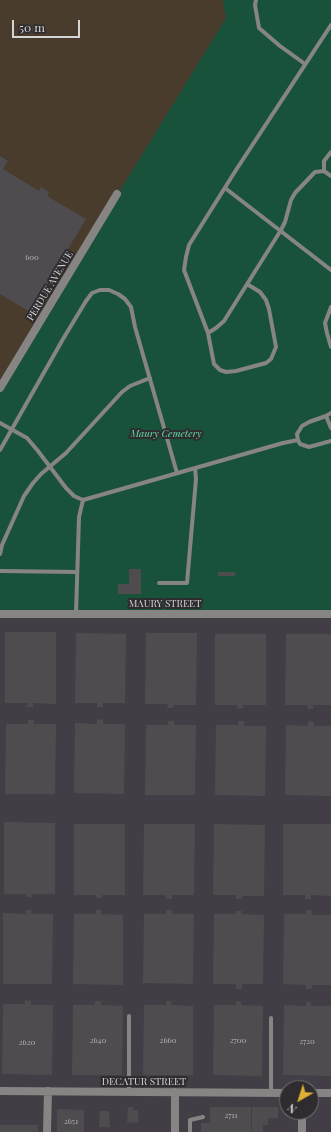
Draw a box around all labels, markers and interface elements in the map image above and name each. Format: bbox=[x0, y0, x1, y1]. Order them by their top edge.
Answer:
scale bar bbox=[14, 12, 82, 38]
text: 50 m bbox=[19, 19, 45, 35]
street label: PERDUE AVENUE bbox=[24, 249, 76, 323]
house number: 600 bbox=[25, 252, 39, 262]
park label: Maury Cemetery bbox=[130, 428, 202, 440]
street label: MAURY STREET bbox=[129, 598, 201, 610]
house number: 2640 bbox=[90, 1035, 106, 1045]
house number: 2660 bbox=[160, 1035, 176, 1045]
house number: 2700 bbox=[230, 1035, 246, 1045]
house number: 2720 bbox=[299, 1036, 315, 1046]
house number: 2620 bbox=[19, 1037, 35, 1047]
street label: DECATUR STREET bbox=[102, 1076, 186, 1088]
north arrow bbox=[279, 1080, 319, 1120]
text: N bbox=[284, 1101, 300, 1117]
house number: 2711 bbox=[225, 1110, 237, 1120]
house number: 2651 bbox=[64, 1116, 78, 1126]

